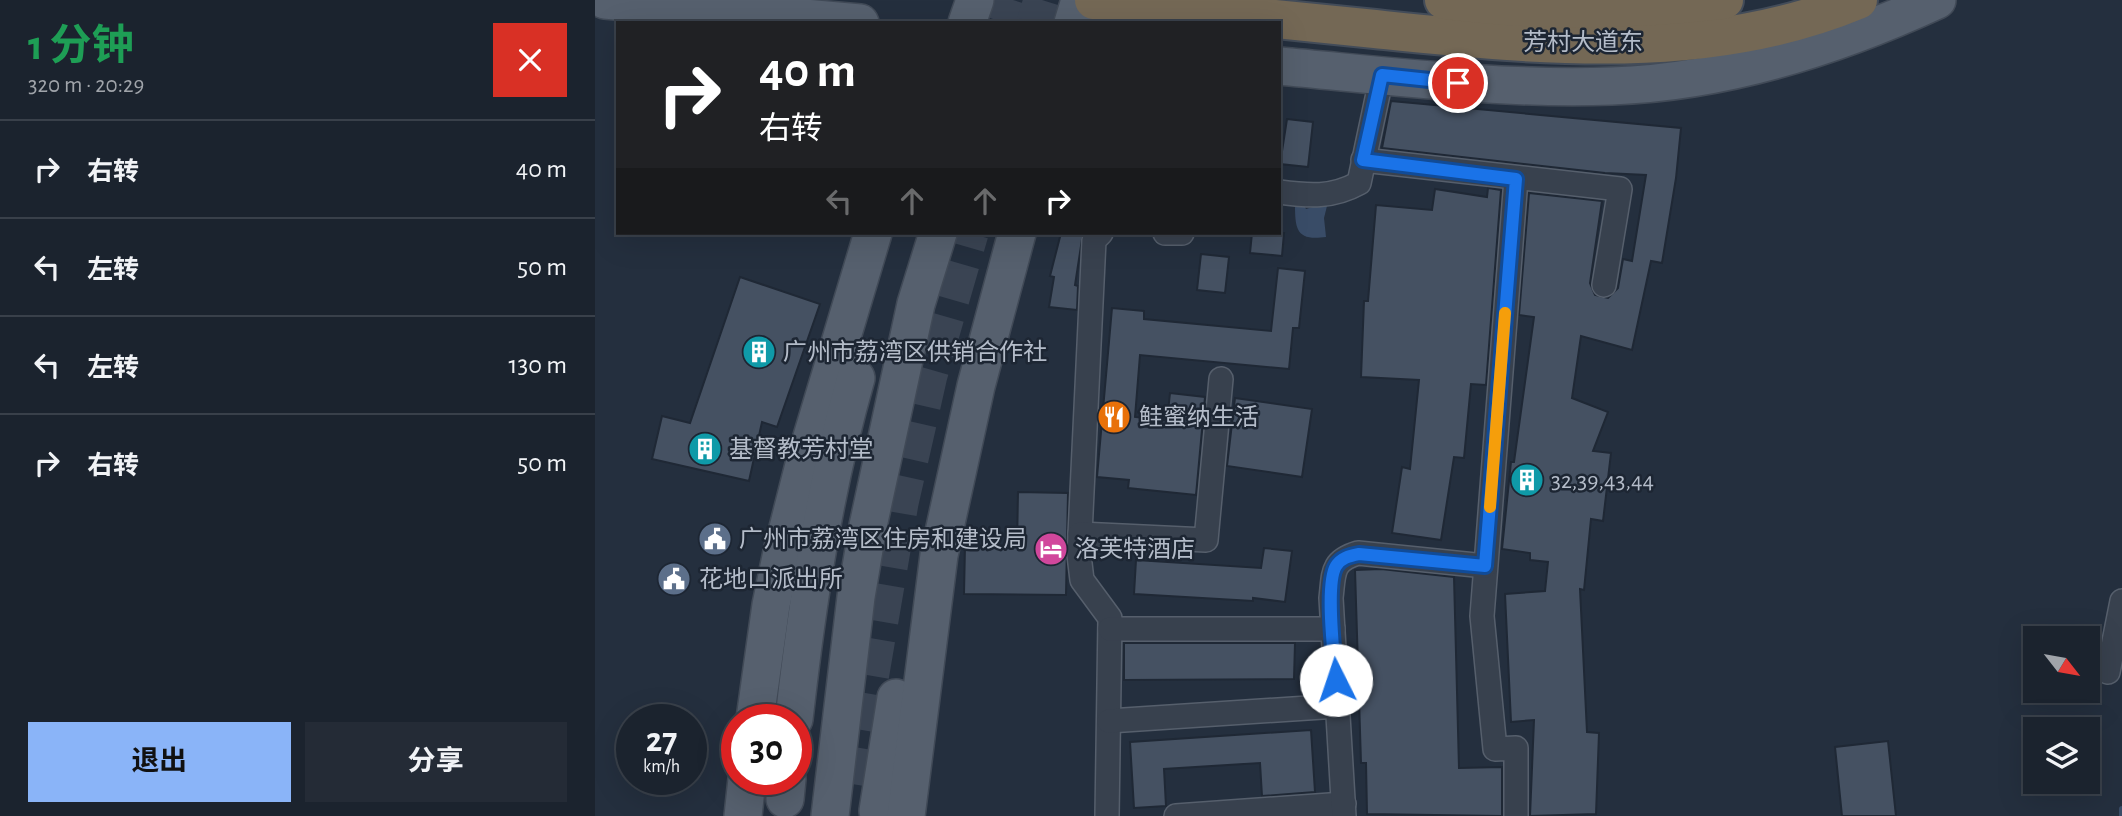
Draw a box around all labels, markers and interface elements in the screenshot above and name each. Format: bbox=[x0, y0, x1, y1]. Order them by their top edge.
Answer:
button: close bbox=[493, 23, 567, 97]
text: 1 分钟 bbox=[28, 25, 133, 67]
street label: 芳村大道东 bbox=[1523, 29, 1643, 55]
text: 40 m bbox=[759, 47, 856, 96]
icon: right bbox=[644, 49, 735, 140]
pin bbox=[1428, 53, 1488, 113]
icon: arrive bbox=[1439, 64, 1477, 102]
text: 320 m · 20:29 bbox=[28, 74, 144, 97]
text: 右转 bbox=[759, 113, 823, 145]
icon: right bbox=[28, 150, 66, 188]
text: 40 m bbox=[516, 156, 567, 182]
text: 右转 bbox=[87, 159, 139, 185]
icon: left bbox=[820, 182, 858, 220]
icon: ahead bbox=[893, 182, 931, 220]
icon: ahead bbox=[966, 182, 1004, 220]
icon: right bbox=[1039, 182, 1077, 220]
icon: left bbox=[28, 248, 66, 286]
text: 50 m bbox=[517, 254, 567, 280]
text: 左转 bbox=[87, 257, 139, 283]
building icon: 广州市荔湾区供销合作社 bbox=[740, 333, 778, 371]
place label: 广州市荔湾区供销合作社 bbox=[783, 339, 1047, 365]
icon: left bbox=[28, 346, 66, 384]
text: 130 m bbox=[509, 352, 567, 378]
text: 左转 bbox=[87, 355, 139, 381]
restaurant icon: 鲑蜜纳生活 bbox=[1095, 398, 1133, 436]
place label: 鲑蜜纳生活 bbox=[1139, 404, 1259, 430]
building icon: 基督教芳村堂 bbox=[686, 430, 724, 468]
place label: 基督教芳村堂 bbox=[729, 436, 873, 462]
icon: right bbox=[28, 444, 66, 482]
text: 50 m bbox=[517, 450, 567, 476]
text: 右转 bbox=[87, 453, 139, 479]
building icon: 32,39,43,44 bbox=[1508, 461, 1546, 499]
place label: 32,39,43,44 bbox=[1551, 469, 1654, 493]
public building icon: 广州市荔湾区住房和建设局 bbox=[696, 520, 734, 558]
place label: 广州市荔湾区住房和建设局 bbox=[739, 526, 1027, 552]
hotel icon: 洛芙特酒店 bbox=[1032, 530, 1070, 568]
place label: 洛芙特酒店 bbox=[1075, 536, 1195, 562]
public building icon: 花地口派出所 bbox=[655, 560, 693, 598]
place label: 花地口派出所 bbox=[699, 566, 843, 592]
north arrow bbox=[2023, 626, 2100, 704]
map controls bbox=[2023, 626, 2100, 794]
position arrow bbox=[1299, 643, 1373, 717]
speed limit sign: 30 bbox=[721, 704, 812, 795]
button: layers bbox=[2023, 717, 2100, 794]
button: 退出 bbox=[28, 722, 291, 802]
button: 分享 bbox=[305, 722, 567, 802]
text: 27 bbox=[646, 723, 677, 758]
text: km/h bbox=[643, 758, 680, 776]

